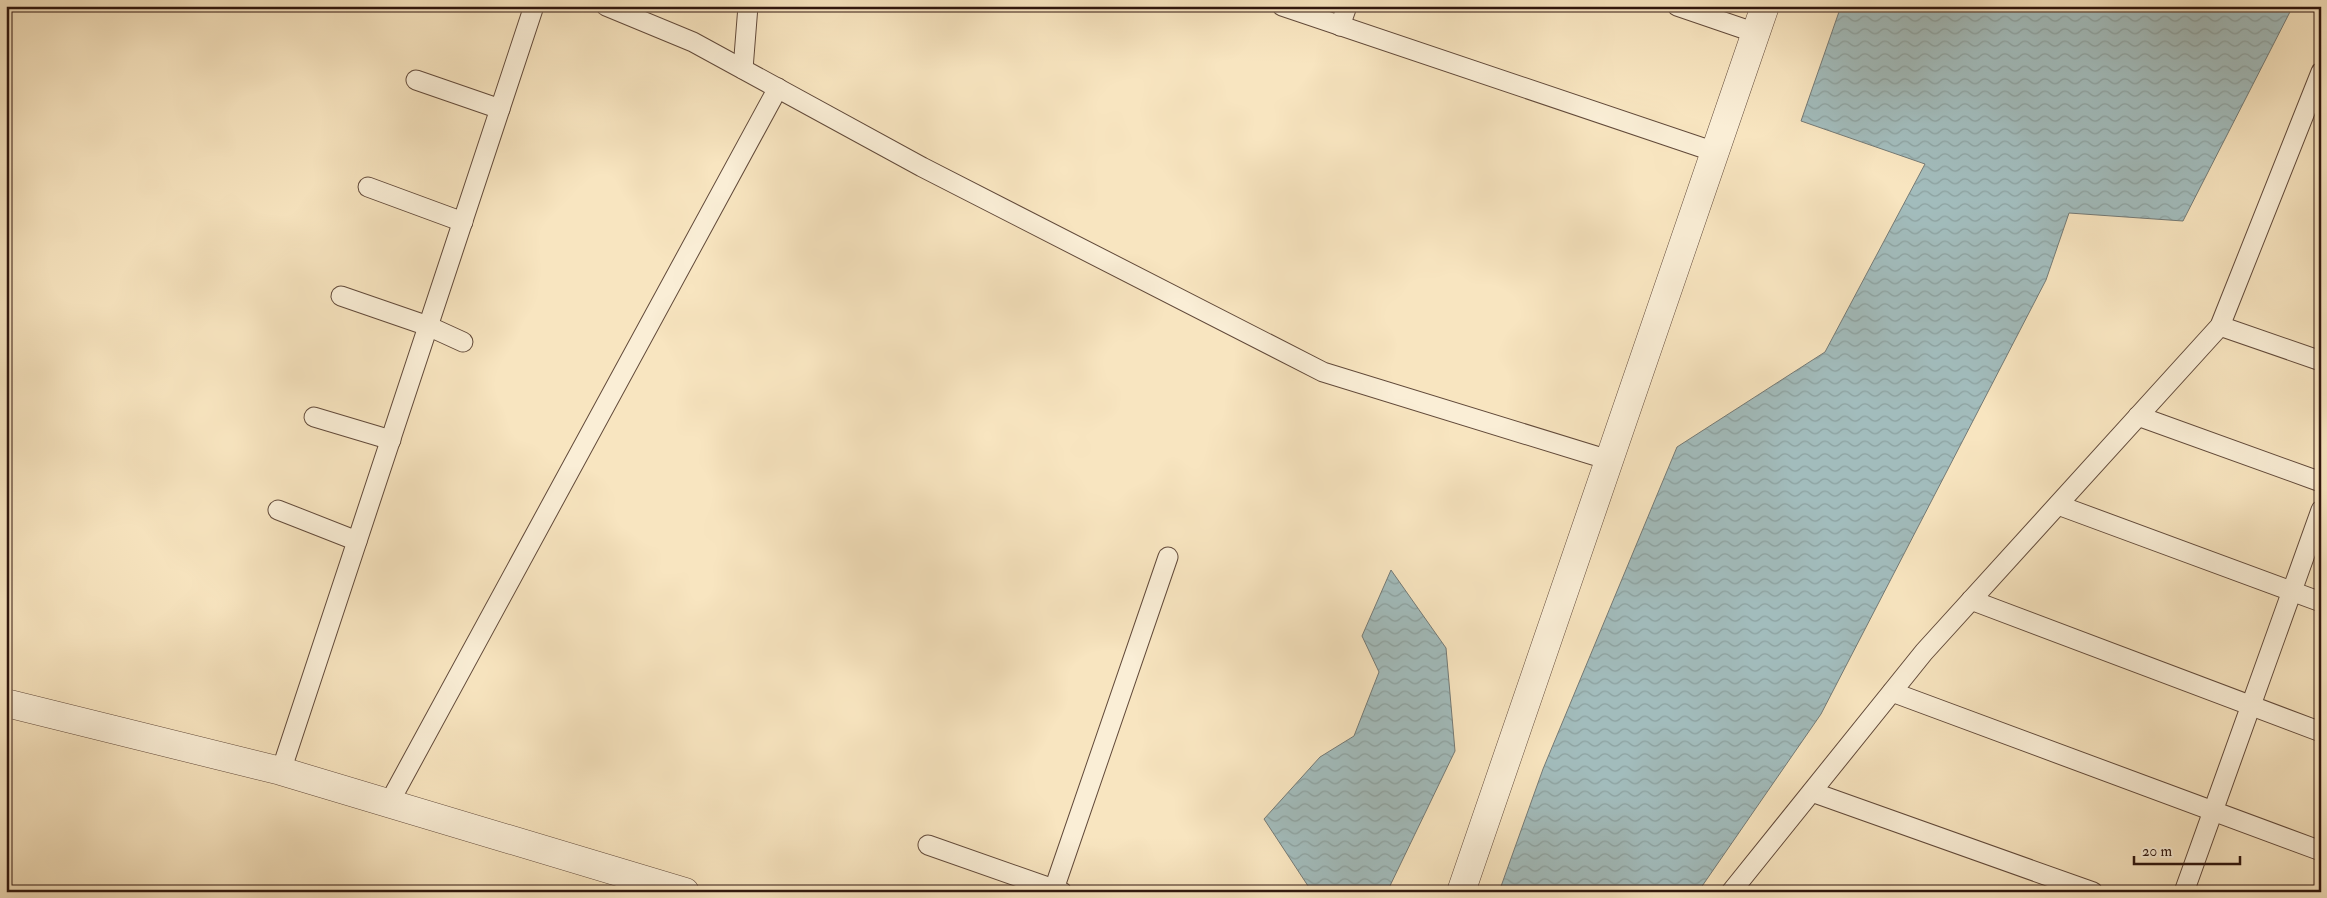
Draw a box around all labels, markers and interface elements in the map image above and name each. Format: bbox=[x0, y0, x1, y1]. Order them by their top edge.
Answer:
scale bar bbox=[2134, 833, 2241, 865]
text: 20 m bbox=[2142, 842, 2172, 861]

